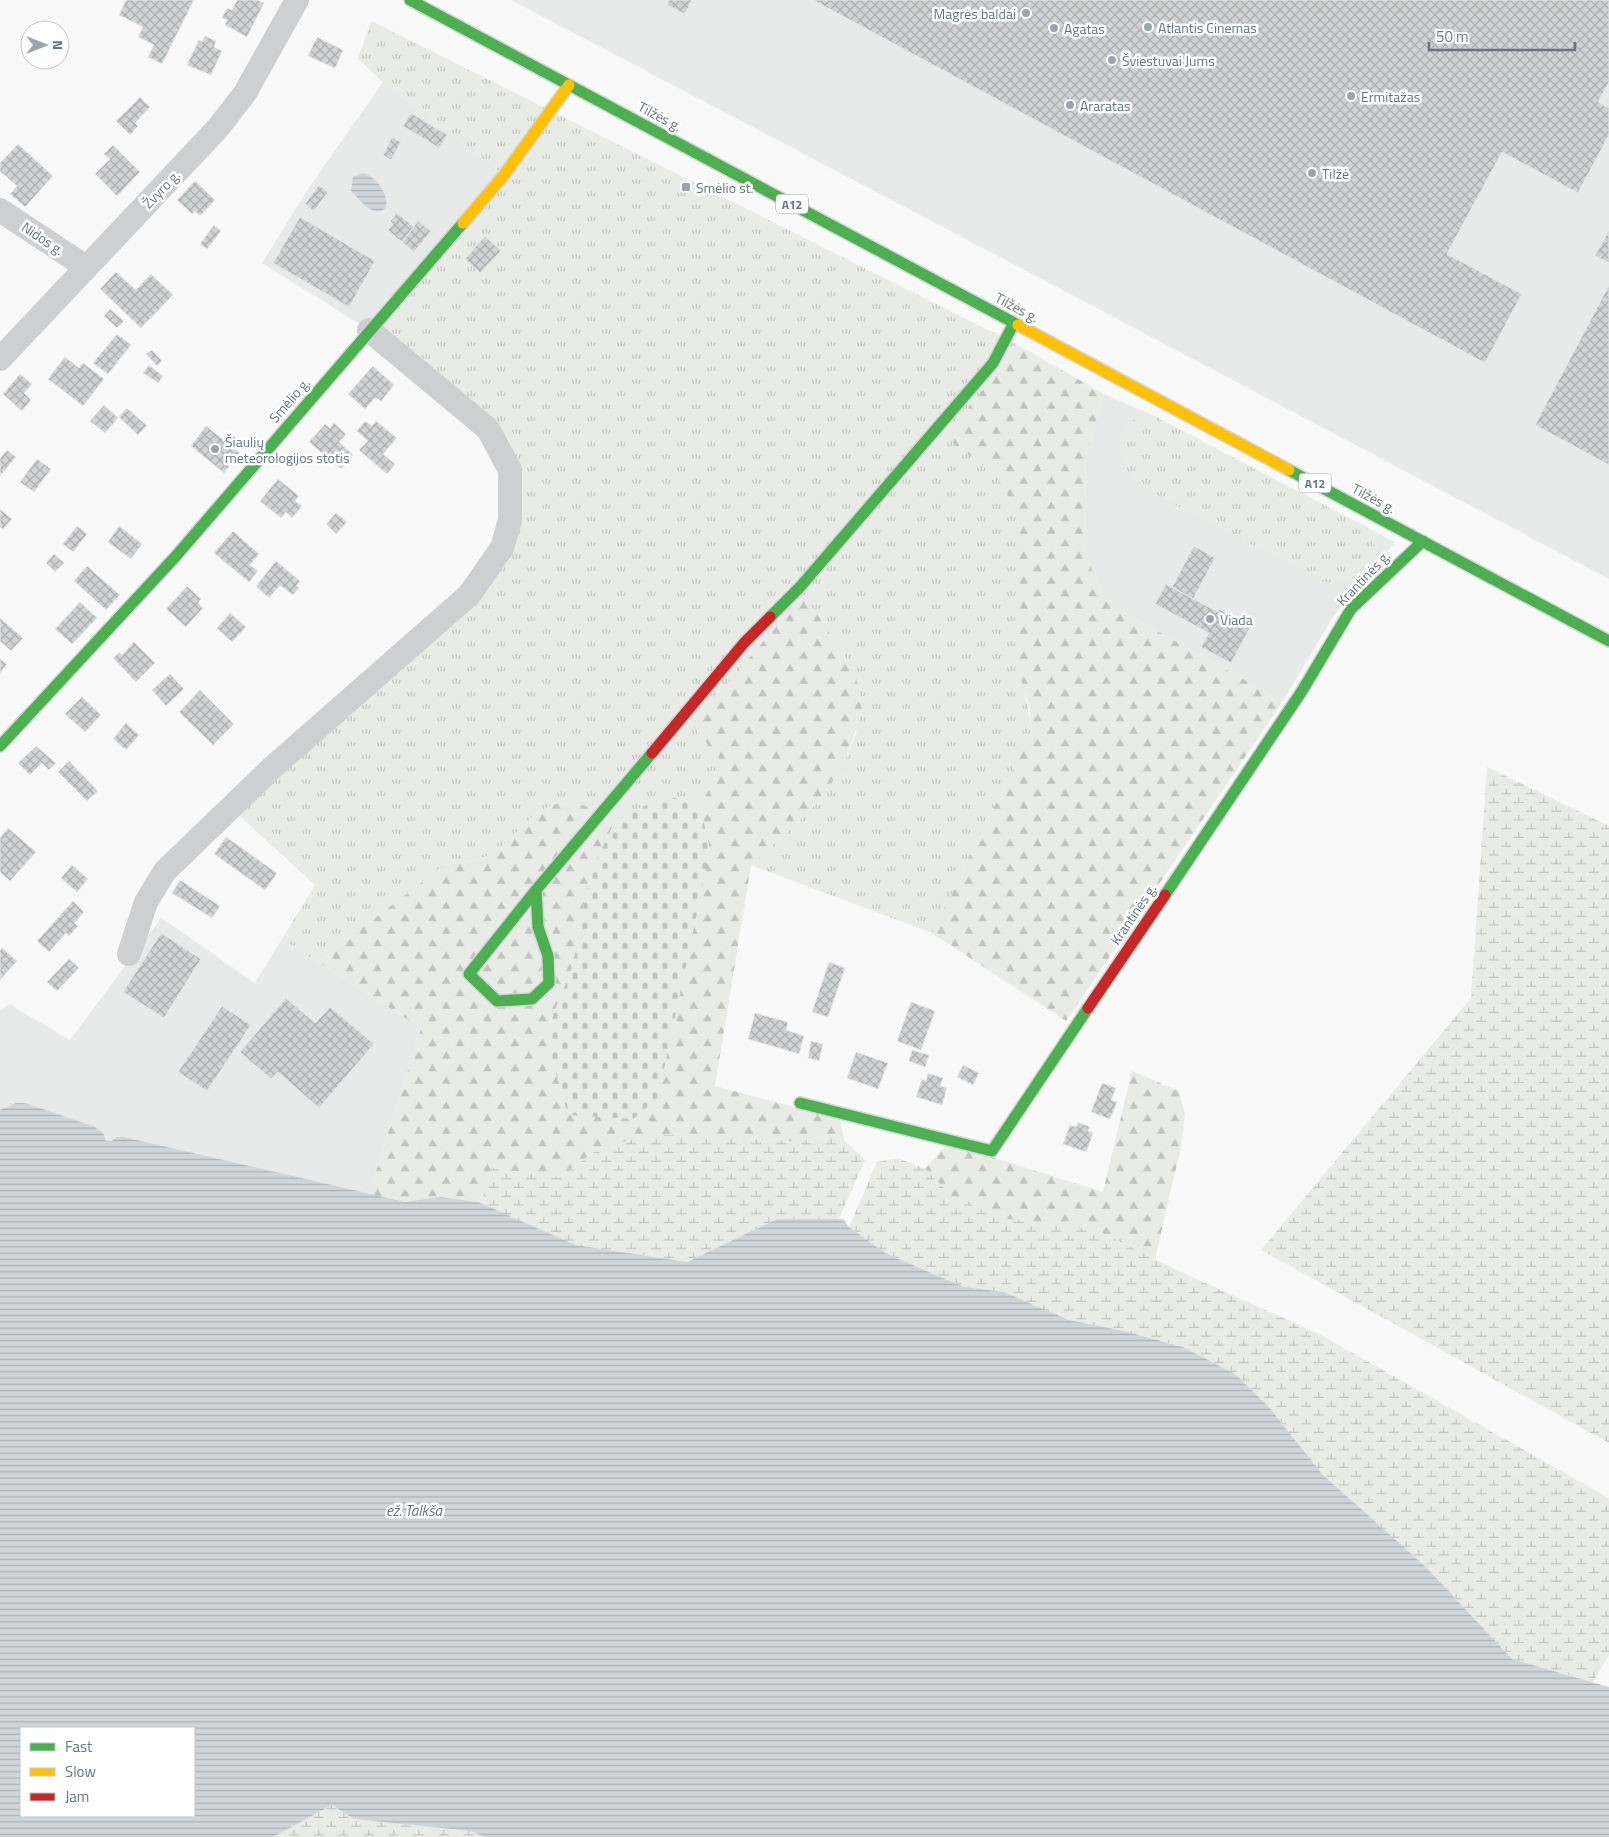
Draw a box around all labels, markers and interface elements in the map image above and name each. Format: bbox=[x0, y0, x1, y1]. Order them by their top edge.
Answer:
place label: Magrės baldai bbox=[934, 3, 1016, 24]
marker: Magrės baldai bbox=[1020, 7, 1032, 19]
place label: Atlantis Cinemas bbox=[1158, 17, 1257, 38]
place label: Agatas bbox=[1064, 18, 1105, 39]
north arrow bbox=[20, 20, 70, 70]
scale bar bbox=[1429, 20, 1575, 52]
marker: Atlantis Cinemas bbox=[1142, 21, 1154, 33]
marker: Agatas bbox=[1048, 22, 1060, 34]
text: 50 m bbox=[1436, 25, 1469, 48]
text: N bbox=[48, 40, 69, 50]
place label: Šviestuvai Jums bbox=[1122, 50, 1215, 71]
marker: Šviestuvai Jums bbox=[1106, 54, 1118, 66]
place label: Ermitažas bbox=[1361, 86, 1420, 107]
marker: Ermitažas bbox=[1345, 90, 1357, 102]
place label: Araratas bbox=[1080, 95, 1131, 116]
street label: Tilžės g. bbox=[634, 96, 686, 136]
marker: Araratas bbox=[1064, 99, 1076, 111]
place label: Tilžė bbox=[1322, 163, 1349, 184]
street label: Žvyro g. bbox=[137, 165, 185, 213]
marker: Tilžė bbox=[1306, 167, 1318, 179]
place label: Smėlio st. bbox=[696, 177, 754, 198]
marker: Smėlio st. bbox=[680, 181, 692, 193]
road number: A12 bbox=[776, 194, 808, 213]
street label: Nidos g. bbox=[18, 216, 68, 260]
street label: Tilžės g. bbox=[991, 287, 1043, 327]
street label: Smėlio g. bbox=[264, 373, 314, 427]
place label: Šiaulių meteorologijos stotis bbox=[225, 431, 349, 468]
marker: Šiaulių meteorologijos stotis bbox=[209, 443, 221, 455]
road number: A12 bbox=[1299, 473, 1331, 492]
street label: Tilžės g. bbox=[1348, 478, 1400, 518]
street label: Krantinės g. bbox=[1331, 546, 1395, 610]
place label: Viada bbox=[1220, 609, 1253, 630]
marker: Viada bbox=[1204, 613, 1216, 625]
street label: Krantinės g. bbox=[1105, 879, 1161, 949]
water label: ež. Talkša bbox=[386, 1499, 444, 1522]
legend bbox=[20, 1727, 195, 1817]
text: Fast bbox=[65, 1735, 93, 1758]
text: Slow bbox=[65, 1760, 96, 1783]
text: Jam bbox=[65, 1785, 89, 1808]

